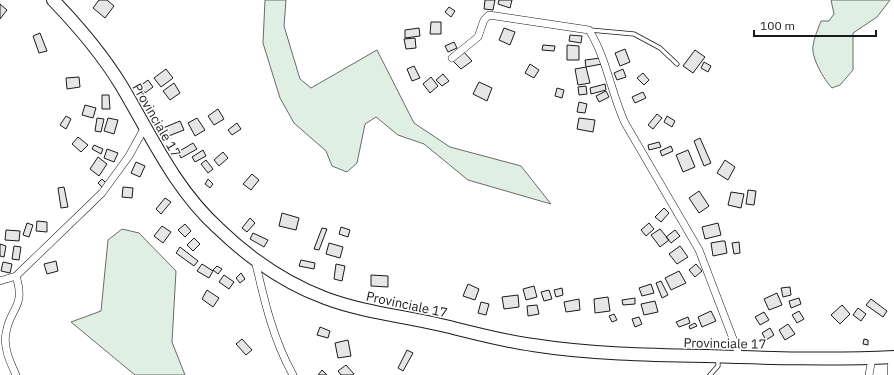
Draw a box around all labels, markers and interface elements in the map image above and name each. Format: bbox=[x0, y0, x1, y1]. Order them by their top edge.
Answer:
scale bar bbox=[754, 12, 876, 38]
text: 100 m bbox=[760, 18, 795, 33]
street label: Provinciale 17 bbox=[129, 80, 185, 160]
street label: Provinciale 17 bbox=[365, 288, 449, 321]
street label: Provinciale 17 bbox=[683, 334, 767, 353]

